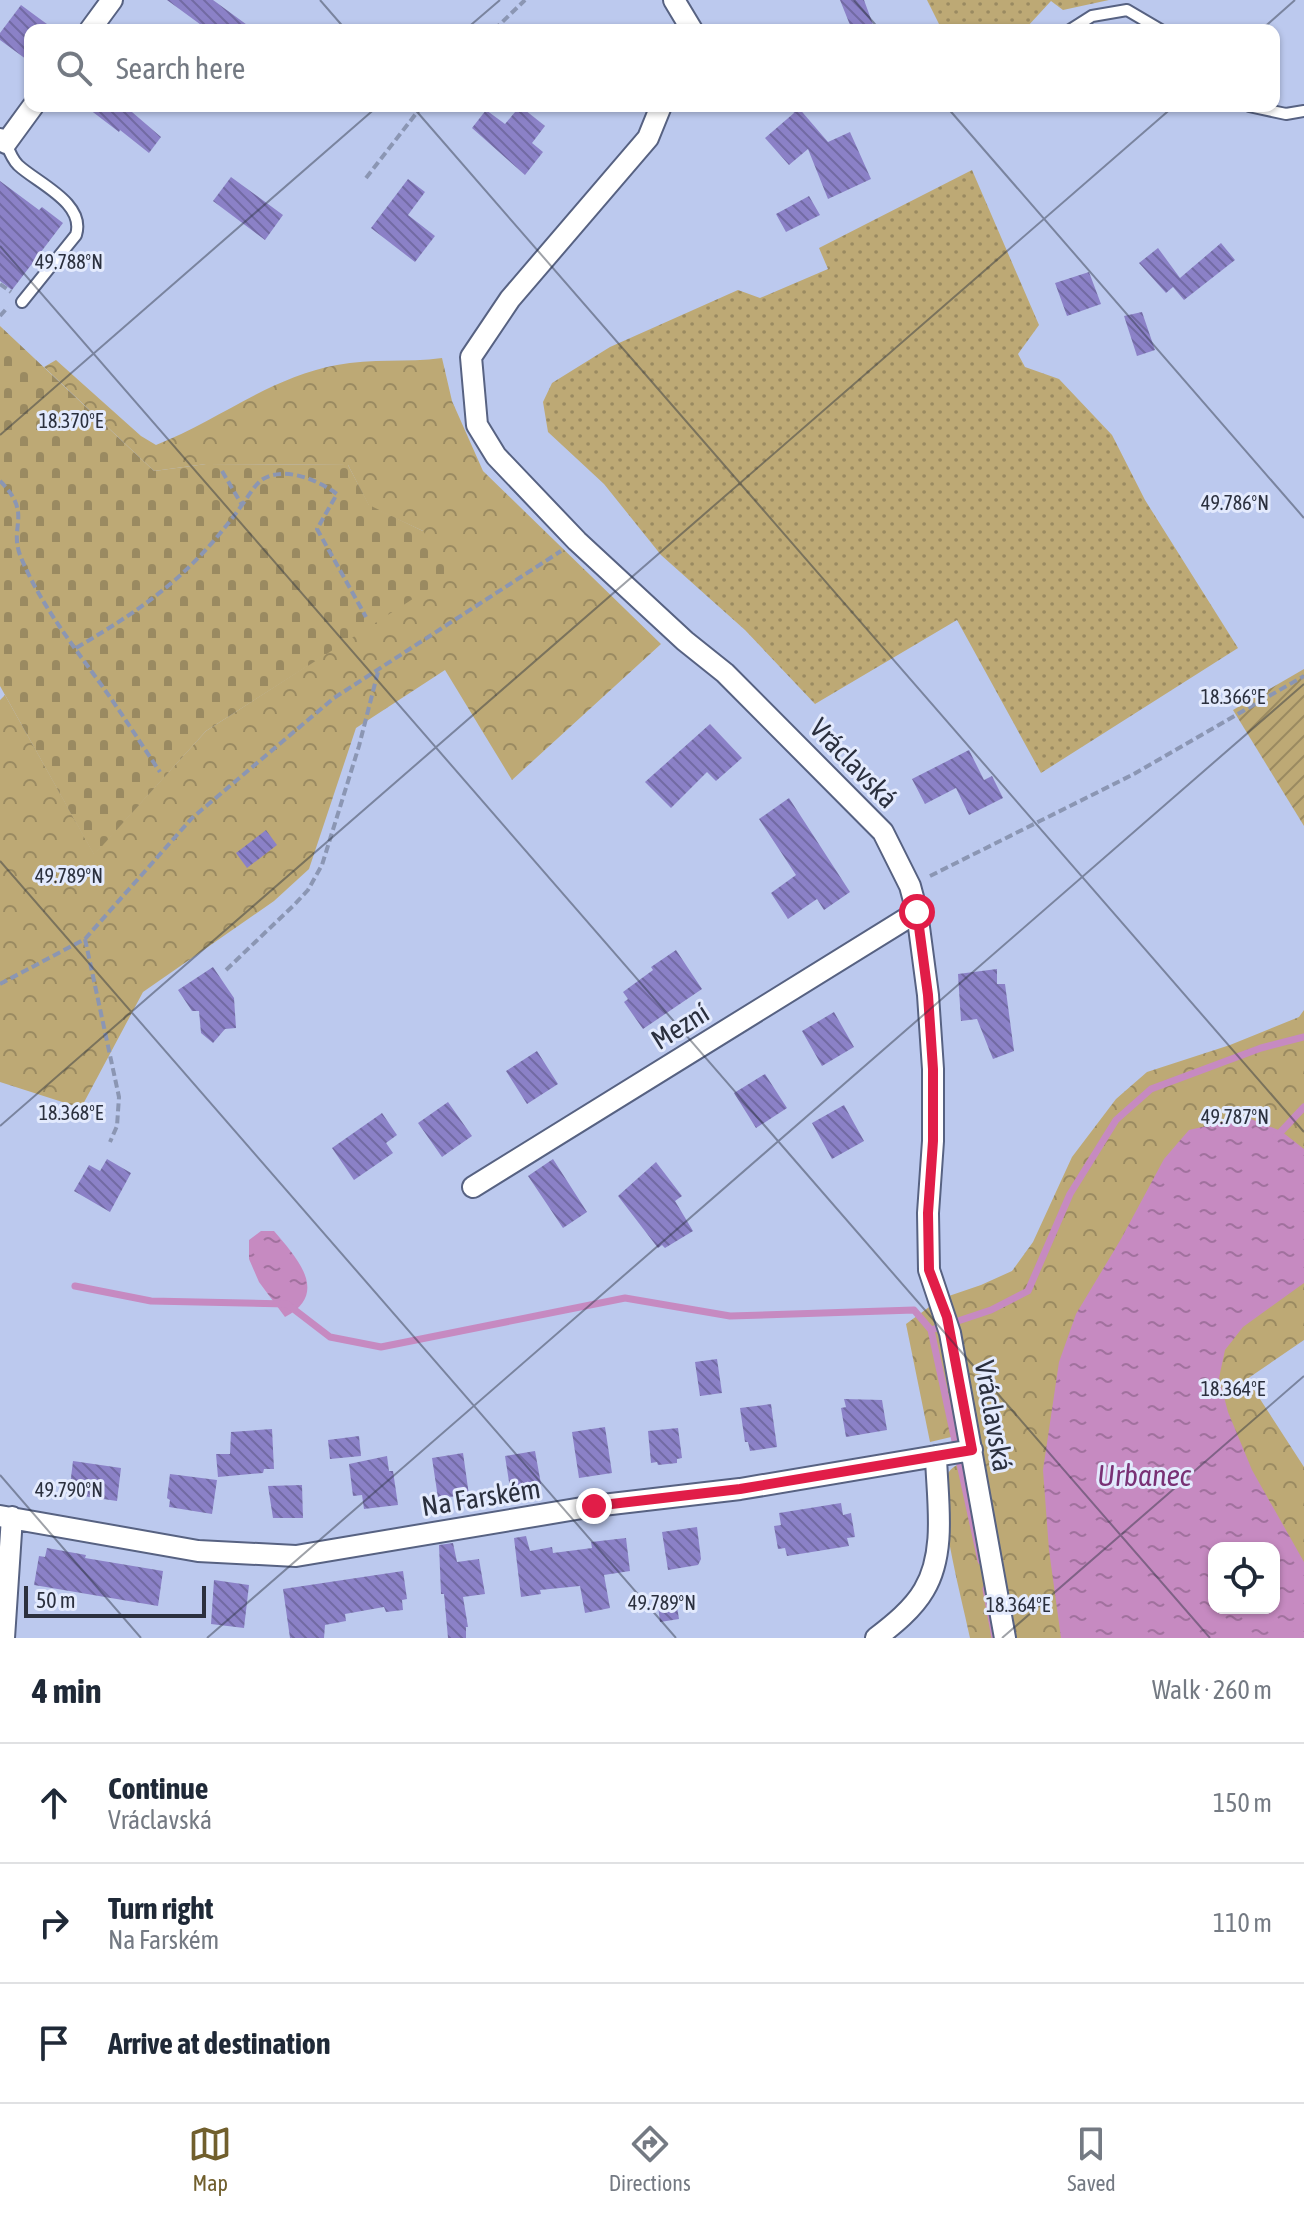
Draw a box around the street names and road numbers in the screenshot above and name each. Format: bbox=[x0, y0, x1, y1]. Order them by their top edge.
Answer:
street label: Vráclavská bbox=[804, 712, 904, 814]
street label: Mezní bbox=[645, 996, 715, 1056]
street label: Vráclavská bbox=[969, 1358, 1019, 1474]
street label: Na Farském bbox=[419, 1472, 543, 1522]

